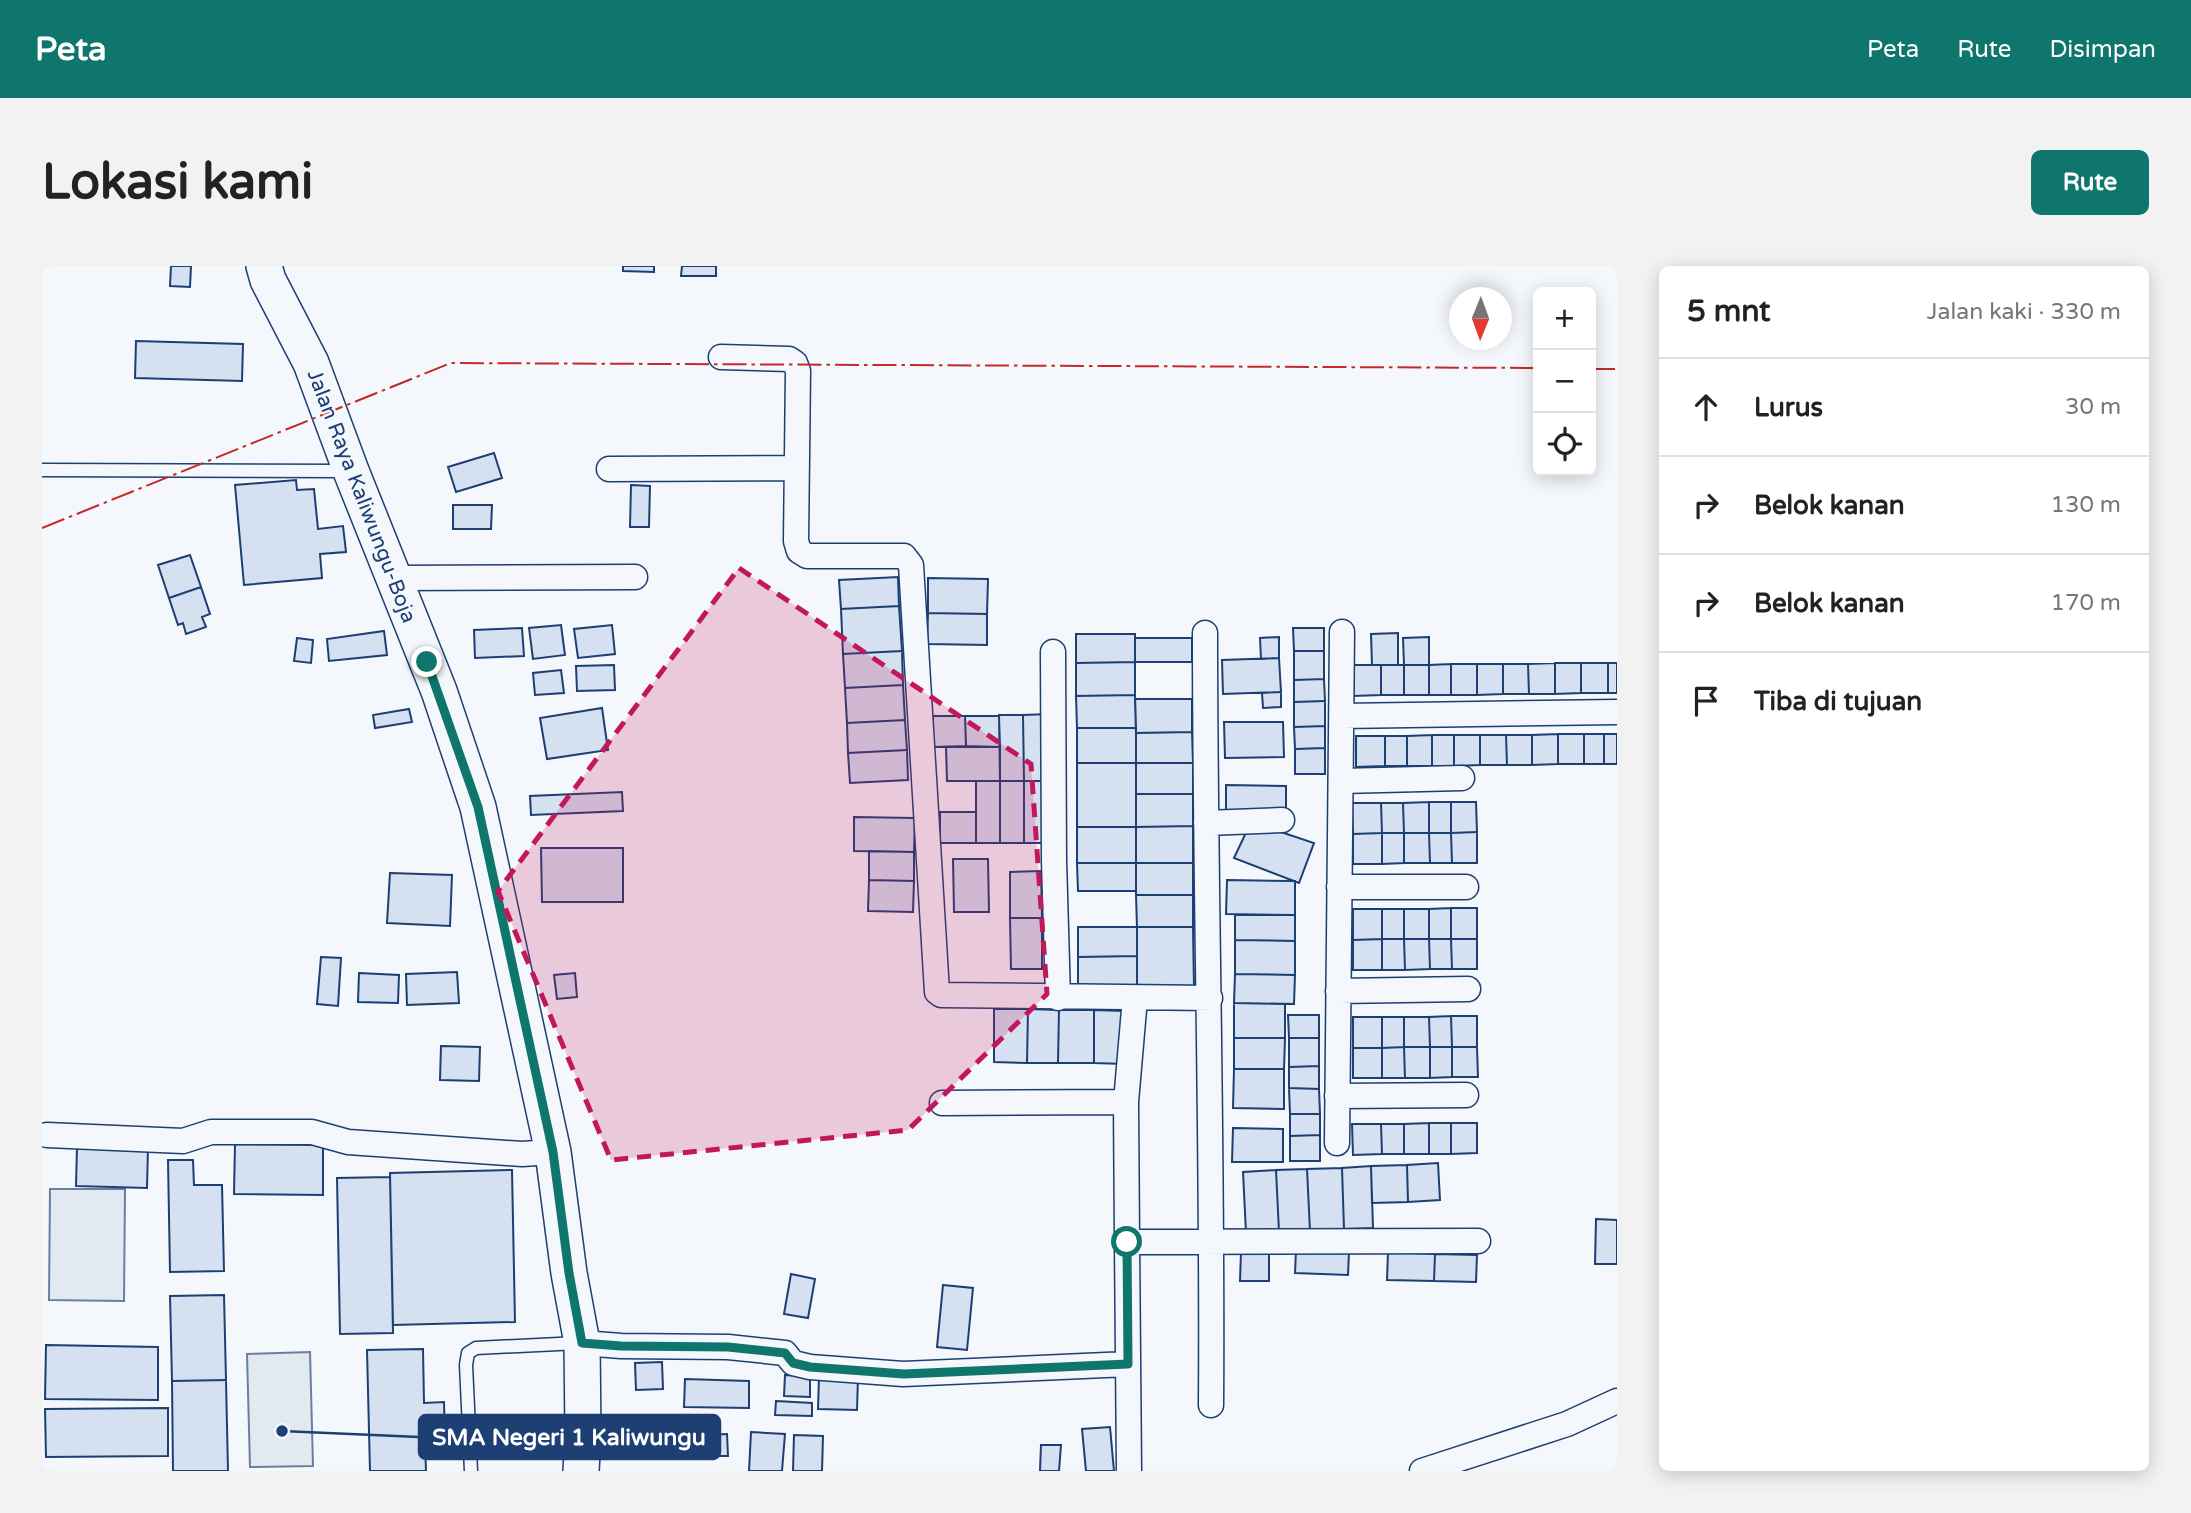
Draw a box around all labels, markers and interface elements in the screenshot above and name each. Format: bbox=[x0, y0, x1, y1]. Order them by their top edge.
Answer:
text: Peta bbox=[35, 30, 107, 69]
text: Peta bbox=[1867, 35, 1919, 64]
text: Rute bbox=[1957, 35, 2011, 64]
text: Disimpan bbox=[2049, 35, 2156, 64]
button: Rute bbox=[2031, 150, 2149, 215]
text: Lokasi kami bbox=[42, 153, 313, 212]
north arrow bbox=[1449, 287, 1512, 350]
map controls bbox=[1533, 287, 1596, 476]
button: + bbox=[1533, 287, 1596, 350]
text: 5 mnt bbox=[1687, 293, 1771, 330]
text: Jalan kaki · 330 m bbox=[1927, 298, 2121, 326]
button: − bbox=[1533, 350, 1596, 413]
street label: Jalan Raya Kaliwungu-Boja bbox=[302, 366, 421, 626]
icon: ahead bbox=[1687, 388, 1725, 426]
text: Lurus bbox=[1754, 392, 1823, 423]
text: 30 m bbox=[2065, 393, 2121, 421]
button: locate bbox=[1533, 413, 1596, 476]
icon: right bbox=[1687, 486, 1725, 524]
text: Belok kanan bbox=[1754, 490, 1905, 521]
text: 130 m bbox=[2051, 491, 2121, 519]
icon: right bbox=[1687, 584, 1725, 622]
text: Belok kanan bbox=[1754, 588, 1905, 619]
text: 170 m bbox=[2051, 589, 2121, 617]
route end bbox=[411, 646, 442, 677]
icon: arrive bbox=[1687, 682, 1725, 720]
text: Tiba di tujuan bbox=[1754, 686, 1922, 717]
route start bbox=[1111, 1226, 1142, 1257]
callout: SMA Negeri 1 Kaliwungu bbox=[419, 1415, 720, 1459]
text: SMA Negeri 1 Kaliwungu bbox=[432, 1424, 706, 1452]

